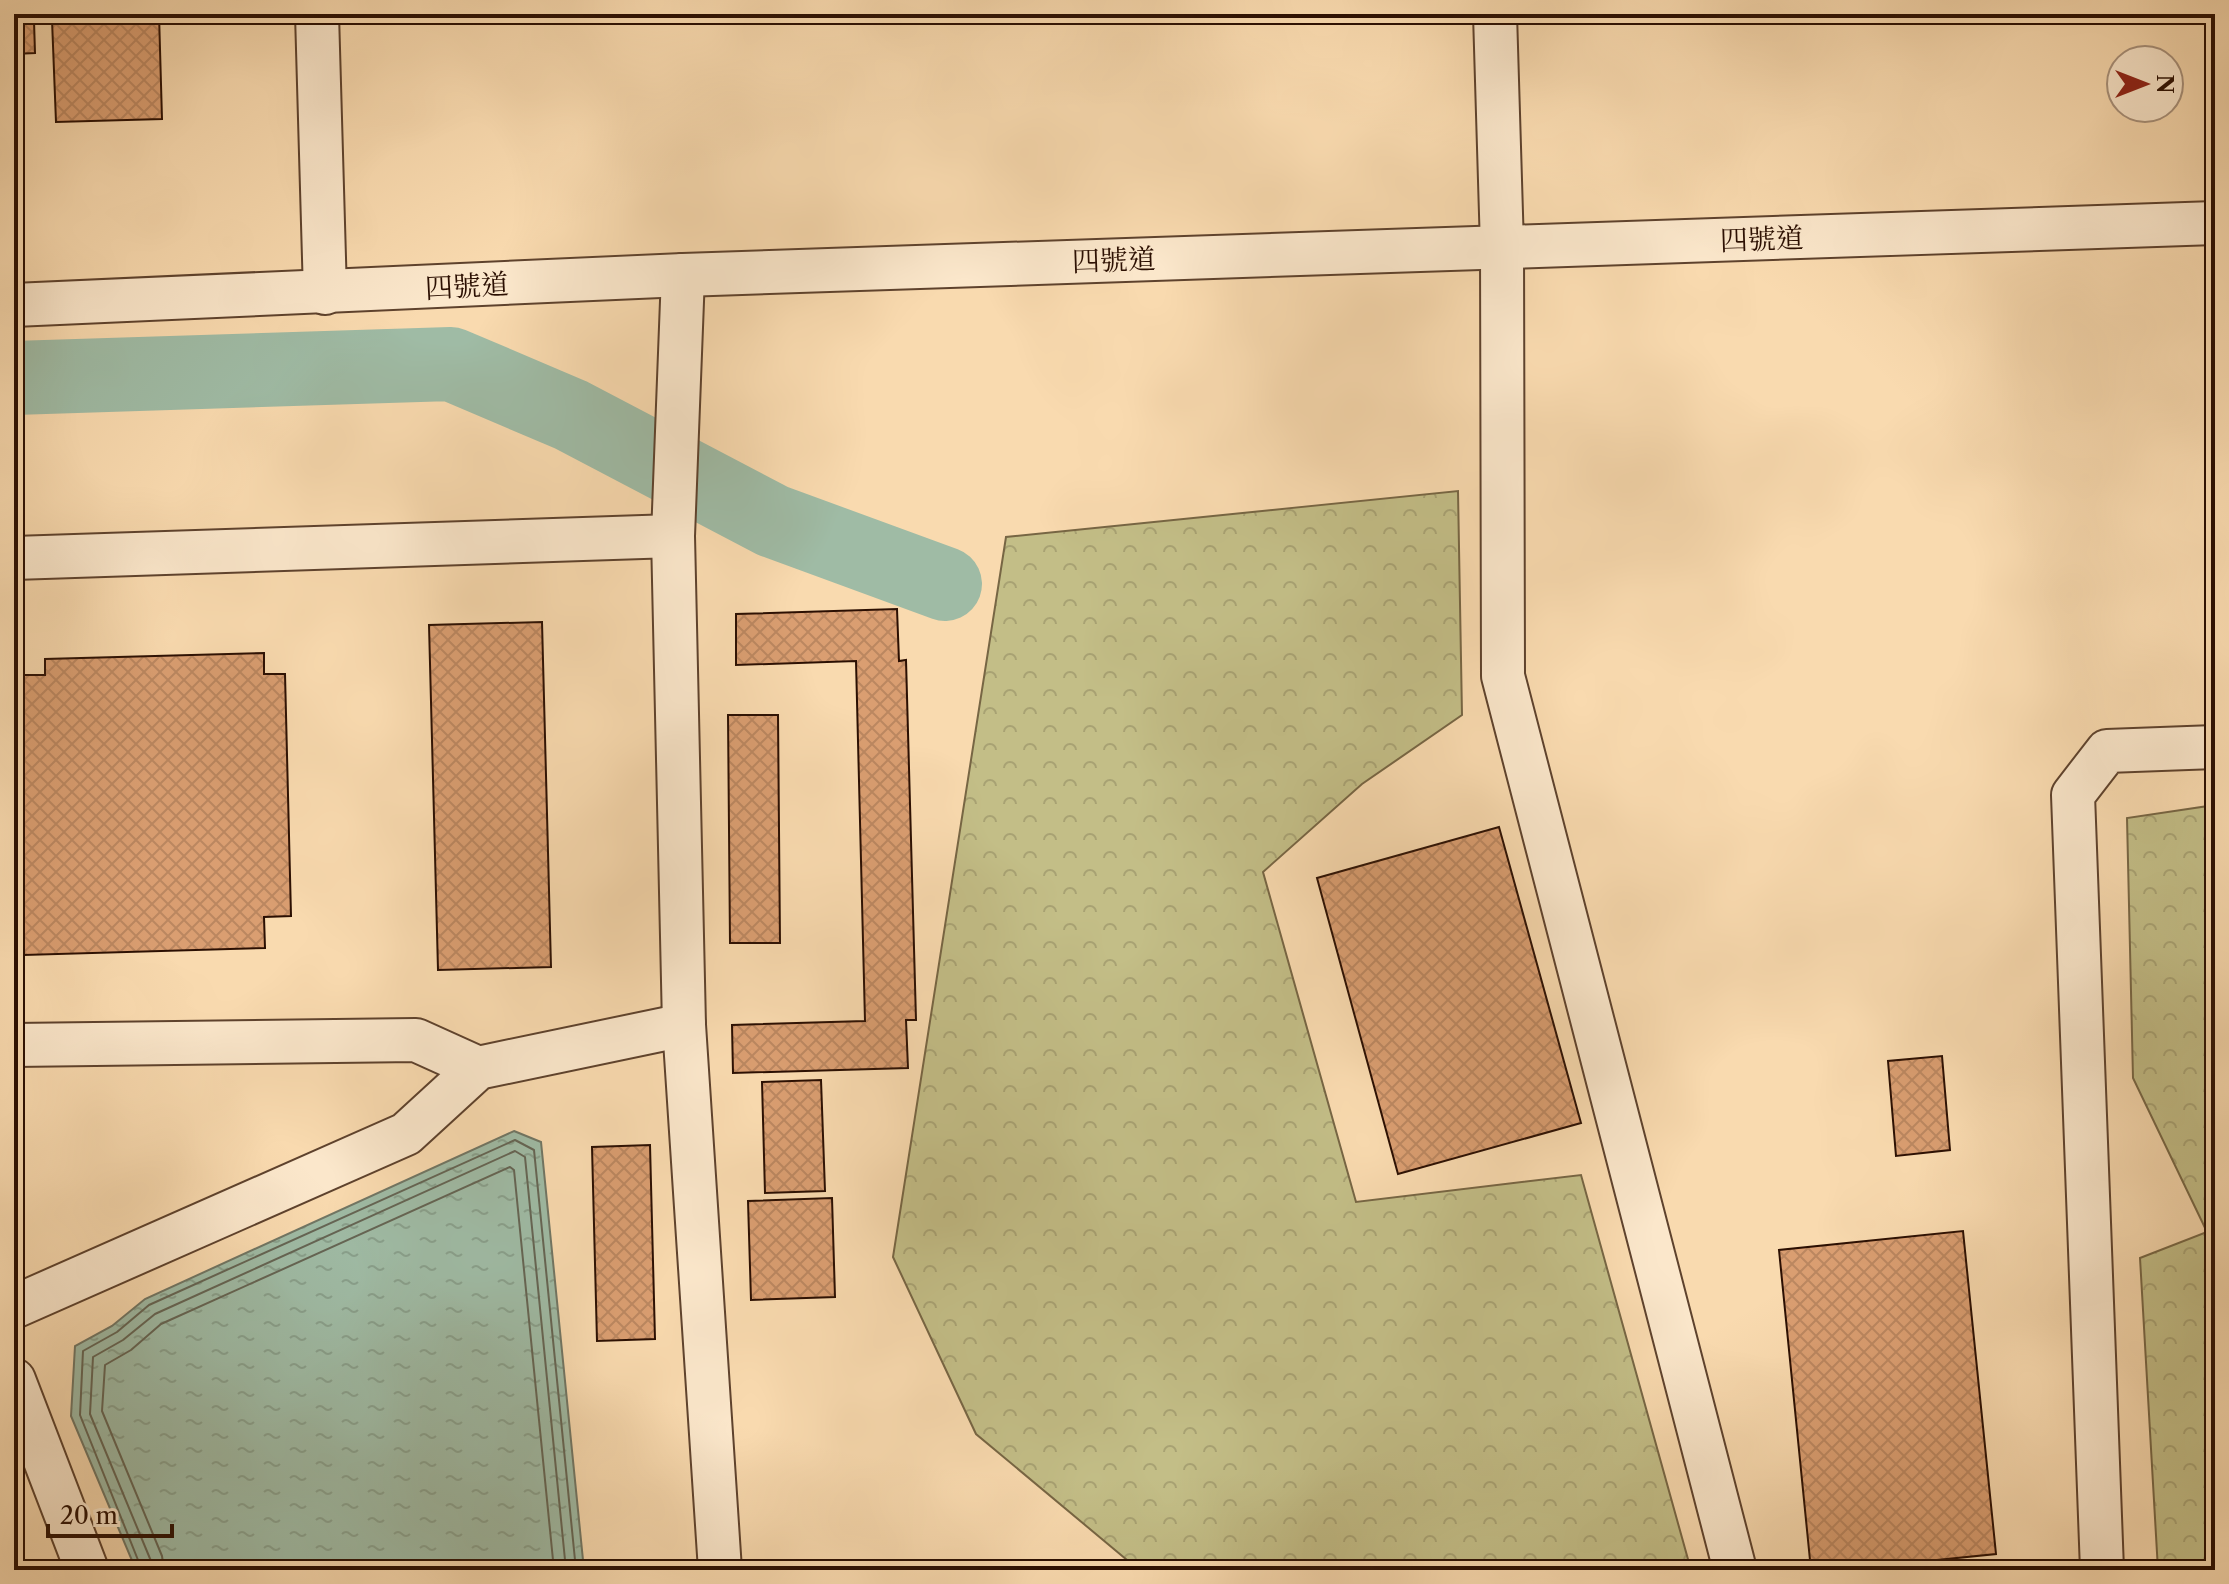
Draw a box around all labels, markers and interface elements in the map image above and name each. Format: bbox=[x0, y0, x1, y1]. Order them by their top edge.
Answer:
north arrow bbox=[2105, 44, 2185, 124]
text: N bbox=[2151, 74, 2178, 94]
street label: 四號道 bbox=[1719, 221, 1805, 257]
street label: 四號道 bbox=[1071, 242, 1157, 278]
street label: 四號道 bbox=[424, 267, 510, 305]
scale bar bbox=[48, 1488, 172, 1538]
text: 20 m bbox=[60, 1501, 118, 1530]

